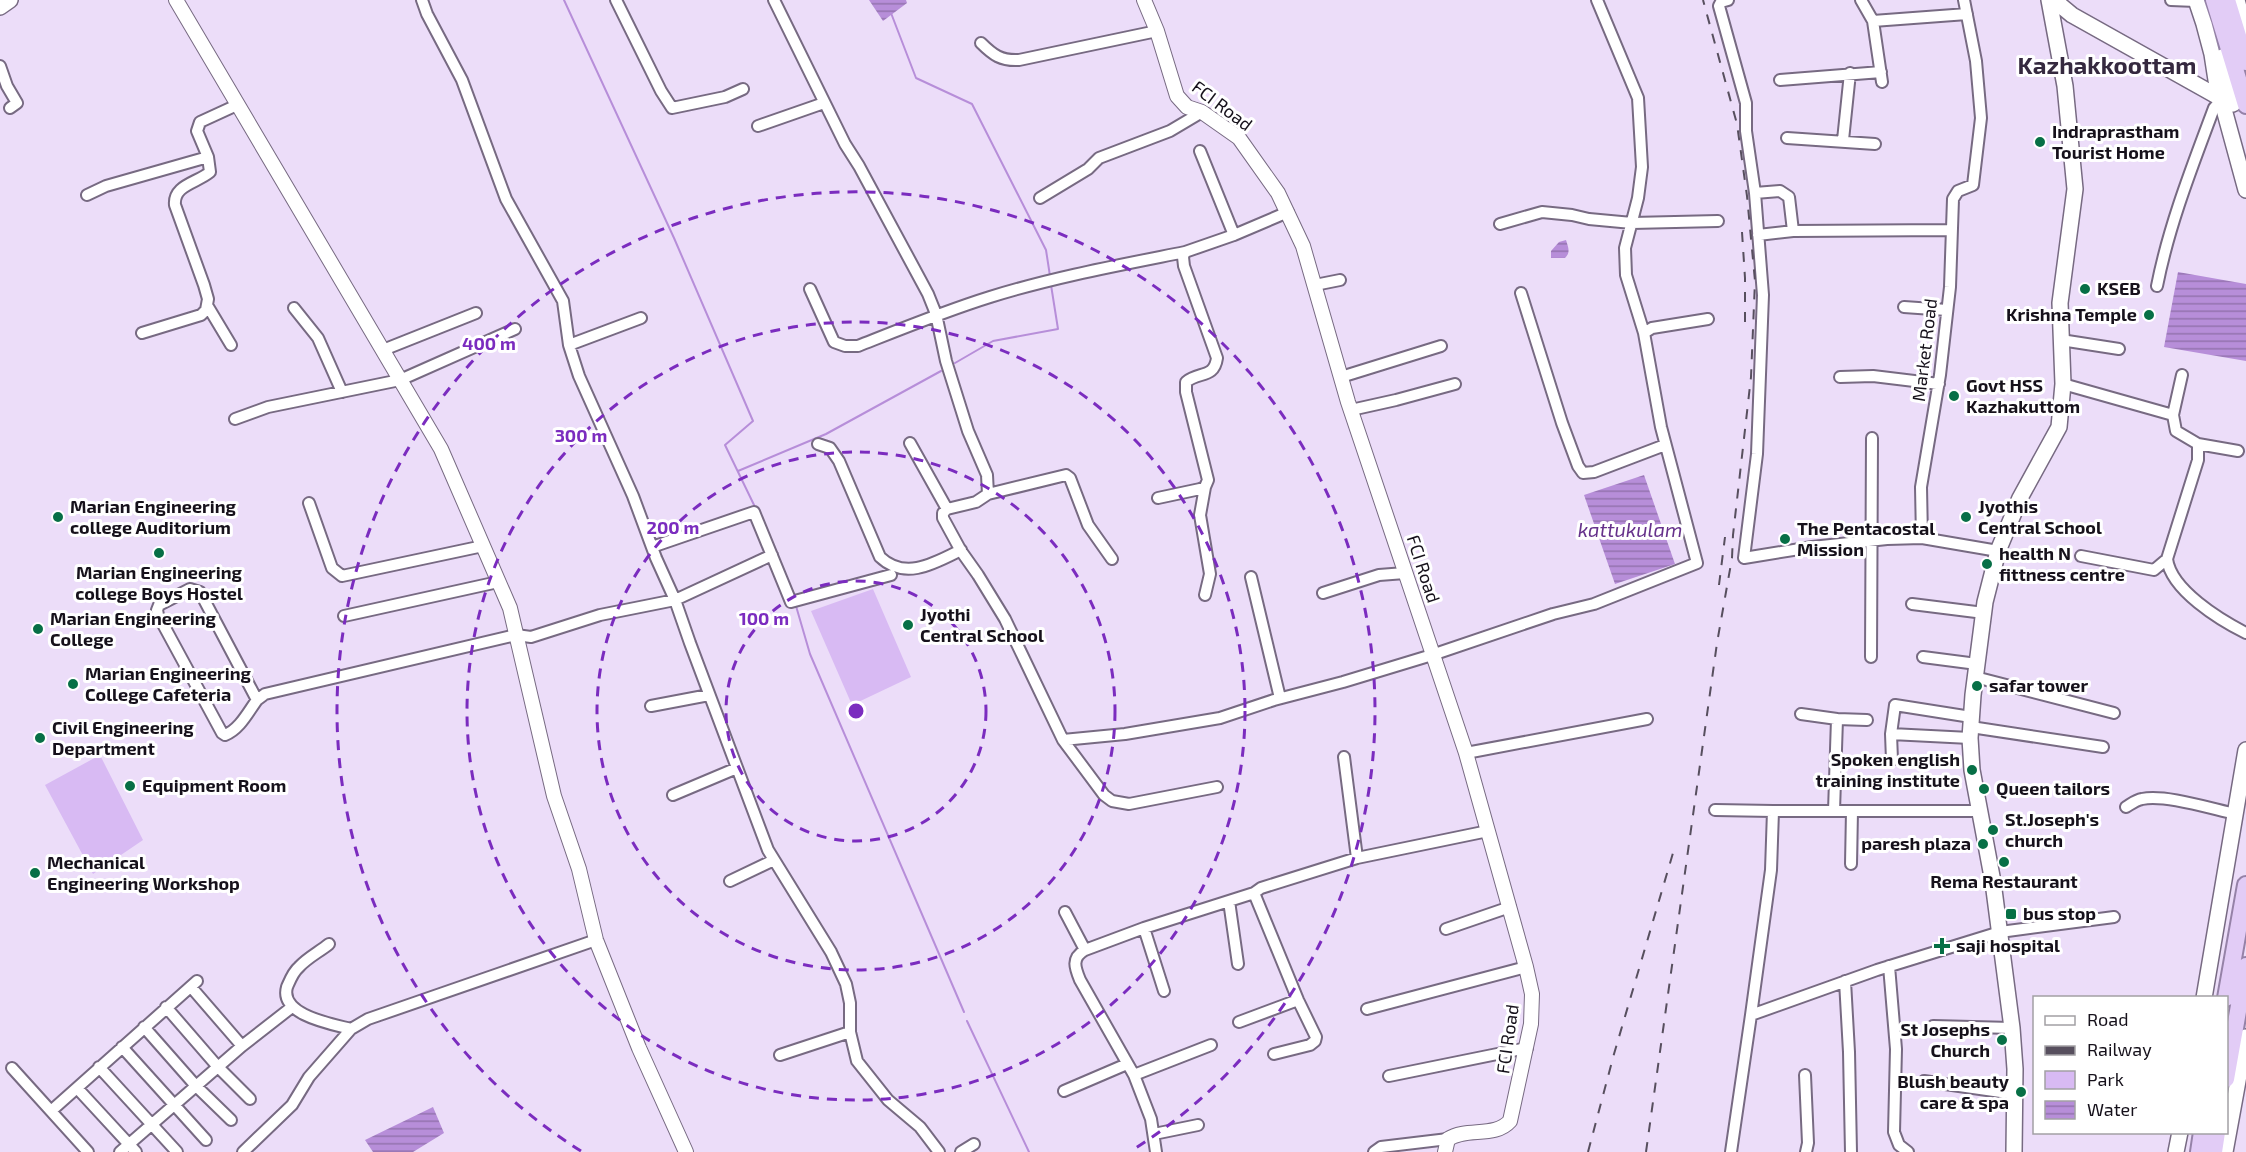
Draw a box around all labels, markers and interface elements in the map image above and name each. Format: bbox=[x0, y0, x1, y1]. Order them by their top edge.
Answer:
district label: Kazhakkoottam bbox=[2018, 50, 2196, 79]
street label: FCI Road bbox=[1188, 75, 1257, 135]
place label: Indraprastham Tourist Home bbox=[2052, 120, 2179, 163]
marker: Indraprastham Tourist Home bbox=[2033, 135, 2047, 149]
place label: KSEB bbox=[2097, 277, 2141, 299]
marker: KSEB bbox=[2078, 282, 2092, 296]
street label: Market Road bbox=[1907, 297, 1941, 403]
place label: Krishna Temple bbox=[2006, 303, 2137, 325]
marker: Krishna Temple bbox=[2142, 308, 2156, 322]
text: 400 m bbox=[462, 332, 516, 354]
place label: Govt HSS Kazhakuttom bbox=[1966, 374, 2080, 417]
marker: Govt HSS Kazhakuttom bbox=[1947, 389, 1961, 403]
text: 300 m bbox=[555, 424, 607, 446]
place label: Marian Engineering college Auditorium bbox=[70, 495, 237, 538]
place label: Jyothis Central School bbox=[1978, 495, 2102, 538]
marker: Marian Engineering college Auditorium bbox=[51, 510, 65, 524]
marker: Jyothis Central School bbox=[1959, 510, 1973, 524]
text: 200 m bbox=[647, 516, 699, 538]
water label: kattukulam bbox=[1578, 517, 1682, 541]
place label: The Pentacostal Mission bbox=[1797, 517, 1935, 560]
street label: FCI Road bbox=[1403, 532, 1445, 605]
marker: The Pentacostal Mission bbox=[1778, 532, 1792, 546]
place label: health N fittness centre bbox=[1999, 542, 2125, 585]
marker: Marian Engineering college Boys Hostel bbox=[152, 546, 166, 560]
marker: health N fittness centre bbox=[1980, 557, 1994, 571]
place label: Marian Engineering college Boys Hostel bbox=[75, 561, 243, 604]
place label: Jyothi Central School bbox=[920, 603, 1044, 646]
place label: Marian Engineering College bbox=[50, 607, 217, 650]
text: 100 m bbox=[739, 607, 789, 629]
marker: Jyothi Central School bbox=[901, 618, 915, 632]
marker: Marian Engineering College bbox=[31, 622, 45, 636]
place label: Marian Engineering College Cafeteria bbox=[85, 662, 252, 705]
place label: safar tower bbox=[1989, 674, 2088, 696]
marker: Marian Engineering College Cafeteria bbox=[66, 677, 80, 691]
marker: safar tower bbox=[1970, 679, 1984, 693]
centre of rings bbox=[846, 701, 866, 721]
place label: Civil Engineering Department bbox=[52, 716, 194, 759]
marker: Civil Engineering Department bbox=[33, 731, 47, 745]
place label: Spoken english training institute bbox=[1816, 748, 1960, 791]
marker: Spoken english training institute bbox=[1965, 763, 1979, 777]
place label: Equipment Room bbox=[142, 774, 286, 796]
place label: Queen tailors bbox=[1996, 777, 2110, 799]
marker: Equipment Room bbox=[123, 779, 137, 793]
marker: Queen tailors bbox=[1977, 782, 1991, 796]
place label: St.Joseph's church bbox=[2005, 808, 2099, 851]
marker: St.Joseph's church bbox=[1986, 823, 2000, 837]
place label: paresh plaza bbox=[1861, 832, 1971, 854]
marker: paresh plaza bbox=[1976, 837, 1990, 851]
place label: Mechanical Engineering Workshop bbox=[47, 851, 240, 894]
marker: Rema Restaurant bbox=[1997, 855, 2011, 869]
marker: Mechanical Engineering Workshop bbox=[28, 866, 42, 880]
place label: Rema Restaurant bbox=[1930, 870, 2078, 892]
place label: bus stop bbox=[2023, 902, 2096, 924]
marker: bus stop bbox=[2004, 907, 2018, 921]
place label: saji hospital bbox=[1956, 934, 2060, 956]
marker: saji hospital bbox=[1933, 937, 1951, 955]
legend bbox=[2033, 996, 2228, 1134]
street label: FCI Road bbox=[1491, 1003, 1523, 1075]
text: Road bbox=[2087, 1008, 2128, 1030]
place label: St Josephs Church bbox=[1900, 1018, 1990, 1061]
marker: St Josephs Church bbox=[1995, 1033, 2009, 1047]
text: Railway bbox=[2087, 1038, 2152, 1060]
text: Park bbox=[2087, 1068, 2124, 1090]
place label: Blush beauty care & spa bbox=[1897, 1070, 2010, 1113]
marker: Blush beauty care & spa bbox=[2014, 1085, 2028, 1099]
text: Water bbox=[2087, 1098, 2137, 1120]

